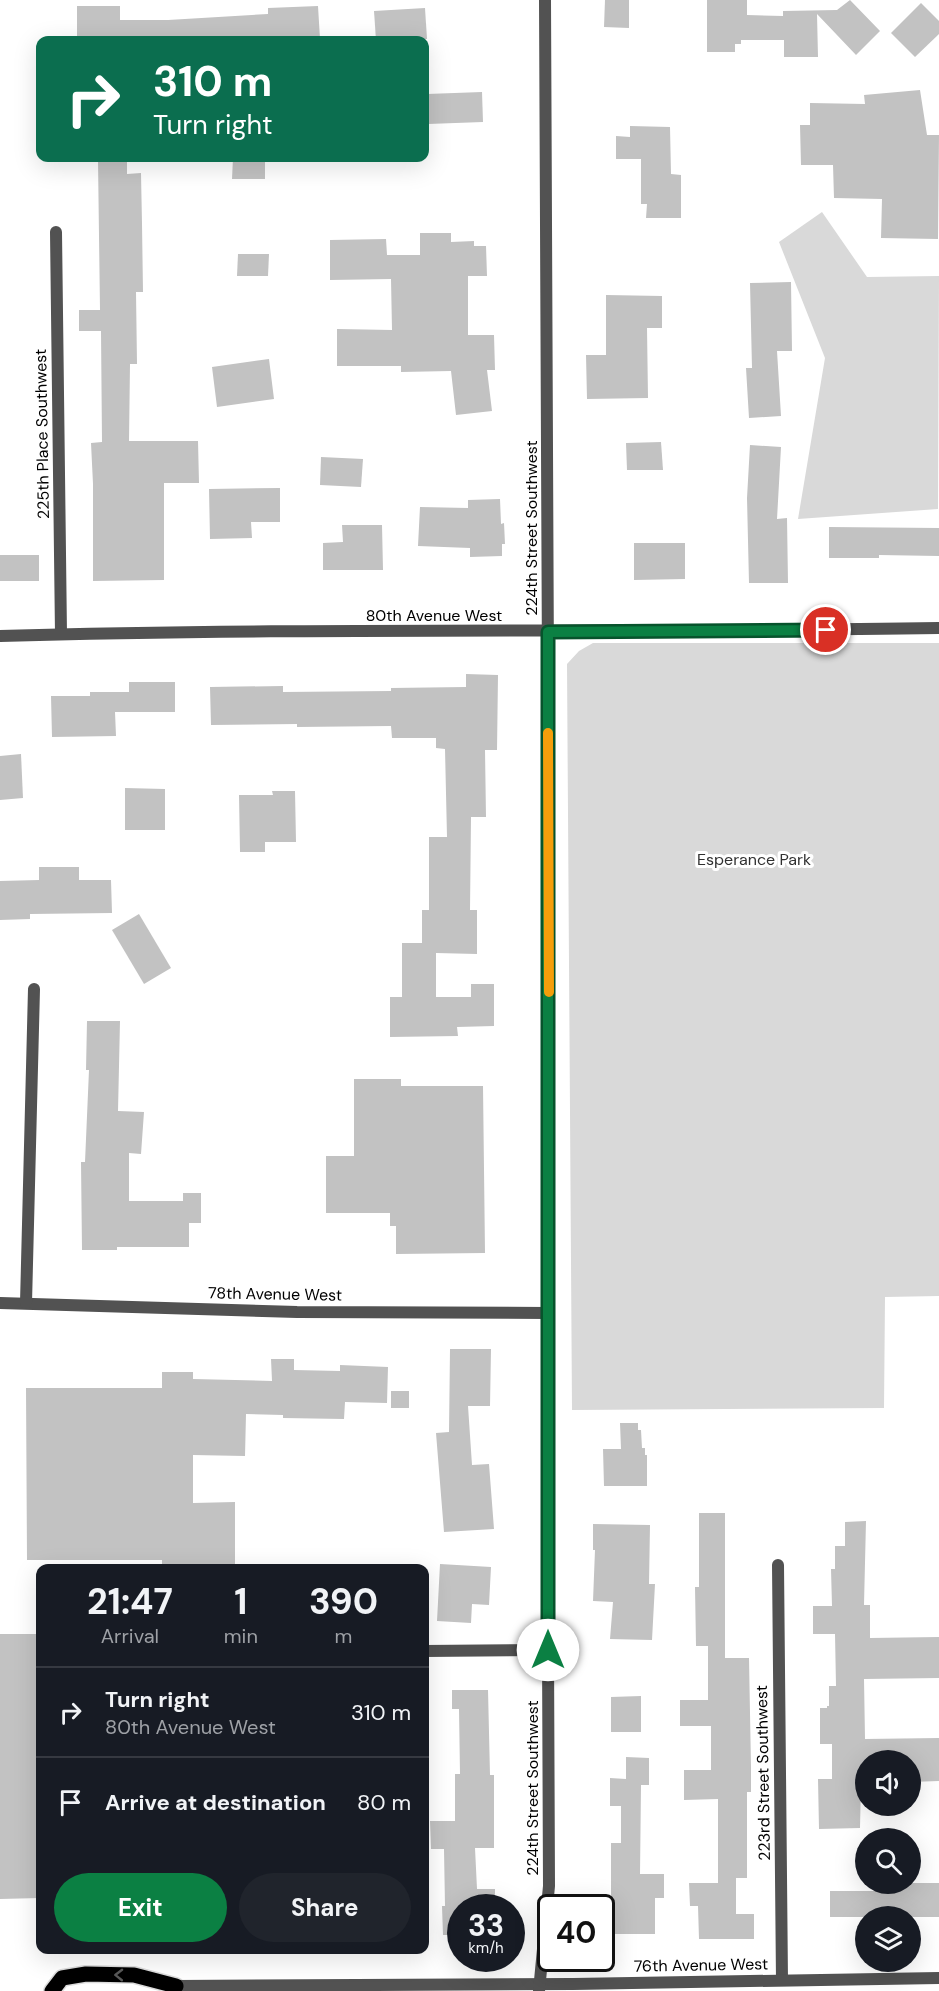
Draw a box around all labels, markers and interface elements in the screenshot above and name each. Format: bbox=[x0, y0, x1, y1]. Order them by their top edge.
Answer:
text: 310 m bbox=[153, 54, 272, 109]
icon: right bbox=[54, 60, 132, 138]
text: Turn right bbox=[153, 107, 273, 142]
street label: 225th Place Southwest bbox=[30, 349, 54, 519]
street label: 224th Street Southwest bbox=[521, 440, 542, 616]
pin bbox=[800, 604, 851, 655]
street label: 80th Avenue West bbox=[366, 605, 502, 626]
icon: arrive bbox=[809, 613, 842, 646]
park label: Esperance Park bbox=[697, 849, 811, 870]
street label: 78th Avenue West bbox=[208, 1282, 342, 1306]
text: 21:47 bbox=[87, 1578, 173, 1625]
text: 1 bbox=[234, 1578, 247, 1625]
text: 390 bbox=[309, 1578, 378, 1625]
position arrow bbox=[516, 1618, 580, 1682]
text: Arrival bbox=[101, 1623, 159, 1649]
text: min bbox=[224, 1623, 258, 1649]
text: m bbox=[335, 1623, 352, 1649]
text: Turn right bbox=[105, 1685, 210, 1714]
street label: 223rd Street Southwest bbox=[751, 1685, 775, 1861]
icon: right bbox=[54, 1696, 87, 1729]
text: 310 m bbox=[351, 1698, 411, 1727]
street label: 224th Street Southwest bbox=[522, 1700, 543, 1876]
text: 80th Avenue West bbox=[105, 1714, 276, 1740]
map controls bbox=[855, 1750, 921, 1972]
button: sound bbox=[855, 1750, 921, 1816]
icon: arrive bbox=[54, 1786, 87, 1819]
text: Arrive at destination bbox=[105, 1788, 326, 1817]
text: 80 m bbox=[357, 1788, 411, 1817]
button: search bbox=[855, 1828, 921, 1894]
button: Exit bbox=[54, 1873, 227, 1942]
button: Share bbox=[239, 1873, 411, 1942]
speed limit sign: 40 bbox=[537, 1894, 615, 1972]
text: 33 bbox=[468, 1906, 504, 1945]
button: layers bbox=[855, 1906, 921, 1972]
text: km/h bbox=[468, 1938, 504, 1958]
street label: 76th Avenue West bbox=[634, 1953, 768, 1977]
one-way arrow bbox=[114, 1968, 123, 1981]

